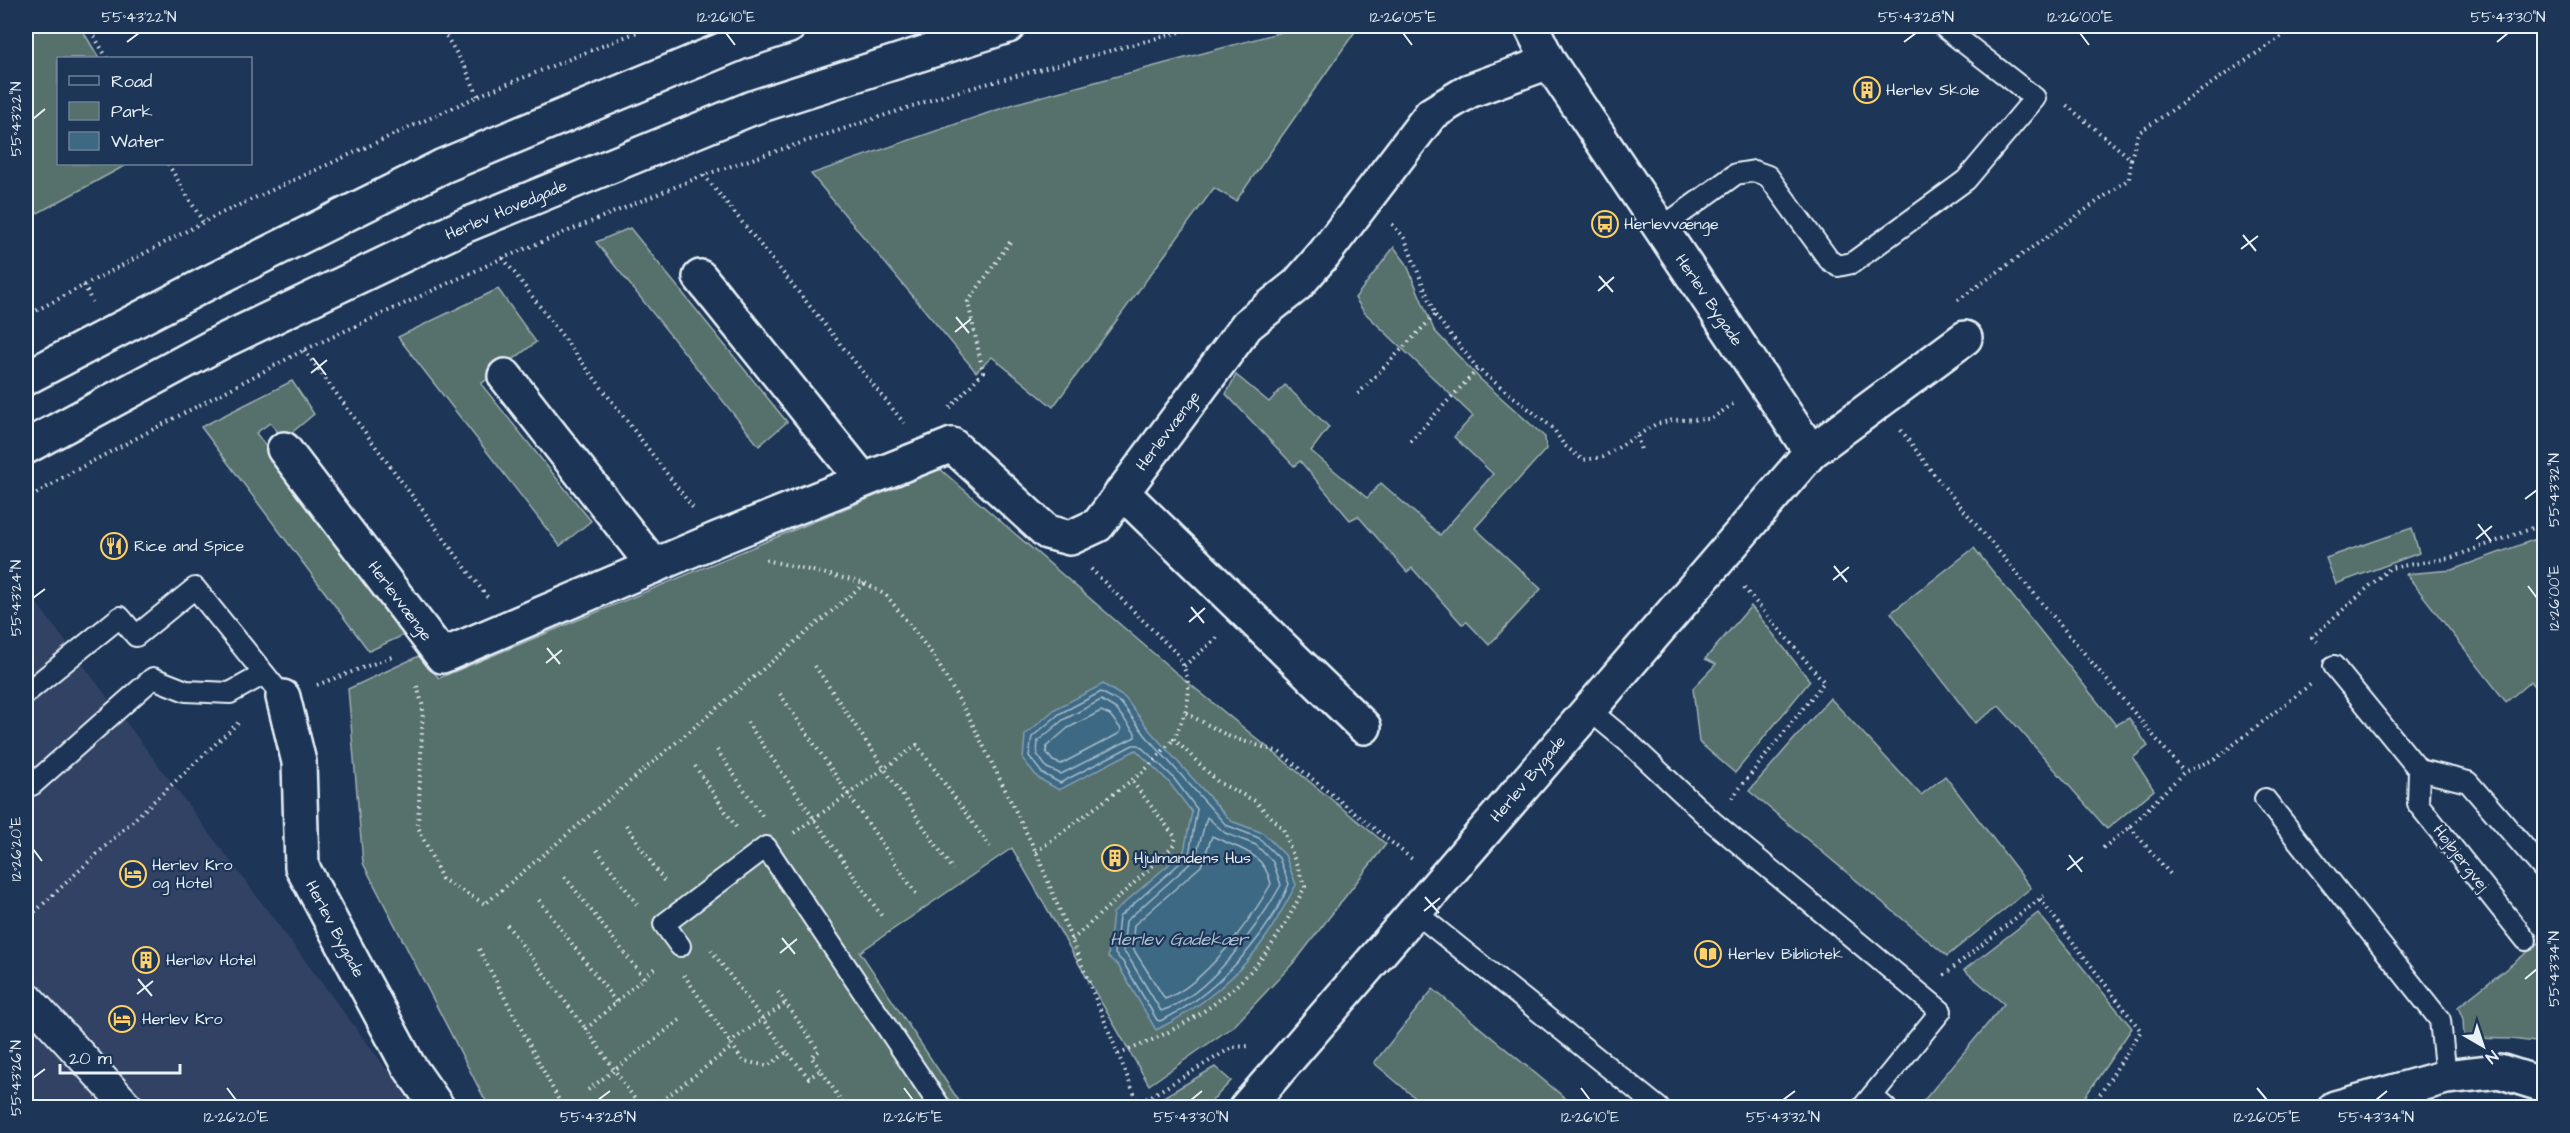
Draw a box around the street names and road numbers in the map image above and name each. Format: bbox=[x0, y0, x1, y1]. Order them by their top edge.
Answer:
street label: Herlev Hovedgade bbox=[442, 174, 571, 246]
street label: Herlev Bygade bbox=[1669, 250, 1748, 351]
street label: Herlevvænge bbox=[1131, 386, 1206, 476]
street label: Herlevvænge bbox=[362, 557, 437, 646]
street label: Herlev Bygade bbox=[1485, 731, 1572, 827]
street label: Højbjergvej bbox=[2427, 820, 2494, 897]
street label: Herlev Bygade bbox=[299, 877, 370, 982]

